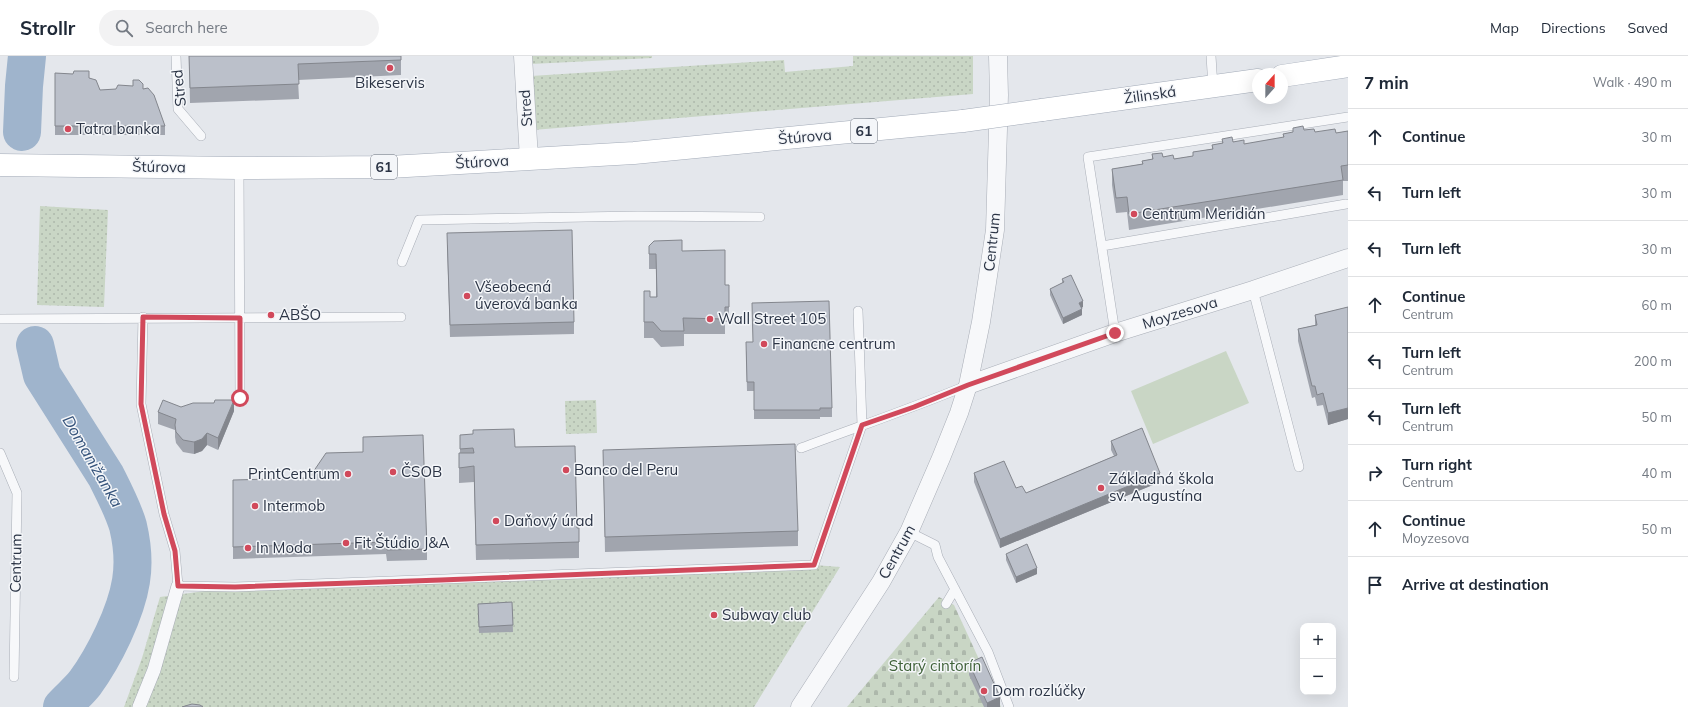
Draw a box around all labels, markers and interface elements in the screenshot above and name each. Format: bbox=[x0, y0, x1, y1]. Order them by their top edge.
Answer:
search box bbox=[99, 10, 379, 46]
text: Strollr bbox=[20, 16, 75, 40]
icon: search bbox=[113, 17, 135, 39]
text: Search here bbox=[145, 18, 228, 37]
text: Map bbox=[1490, 19, 1519, 37]
text: Directions bbox=[1541, 19, 1606, 37]
text: Saved bbox=[1628, 19, 1668, 37]
marker: Bikeservis bbox=[385, 63, 395, 73]
north arrow bbox=[1252, 68, 1288, 104]
street label: Stred bbox=[167, 69, 190, 107]
text: 7 min bbox=[1364, 72, 1409, 93]
place label: Bikeservis bbox=[355, 73, 425, 92]
text: Walk · 490 m bbox=[1593, 74, 1672, 90]
street label: Žilinská bbox=[1123, 81, 1177, 108]
street label: Stred bbox=[515, 89, 536, 127]
place label: Tatra banka bbox=[76, 119, 160, 138]
road number: 61 bbox=[851, 119, 877, 143]
marker: Tatra banka bbox=[63, 124, 73, 134]
street label: Štúrova bbox=[777, 125, 833, 148]
icon: ahead bbox=[1364, 126, 1386, 148]
text: Continue bbox=[1402, 127, 1465, 146]
text: 30 m bbox=[1642, 129, 1672, 145]
street label: Štúrova bbox=[455, 151, 509, 172]
road number: 61 bbox=[371, 155, 397, 179]
street label: Štúrova bbox=[132, 157, 186, 176]
icon: left bbox=[1364, 182, 1386, 204]
text: Turn left bbox=[1402, 183, 1461, 202]
text: 30 m bbox=[1642, 185, 1672, 201]
place label: Centrum Meridián bbox=[1142, 204, 1266, 223]
marker: Centrum Meridián bbox=[1129, 209, 1139, 219]
street label: Centrum bbox=[979, 212, 1004, 272]
icon: left bbox=[1364, 238, 1386, 260]
text: Turn left bbox=[1402, 239, 1461, 258]
text: 30 m bbox=[1642, 241, 1672, 257]
place label: Všeobecná úverová banka bbox=[475, 277, 578, 313]
text: Continue bbox=[1402, 287, 1465, 306]
marker: Všeobecná úverová banka bbox=[462, 291, 472, 301]
street label: Moyzesova bbox=[1140, 292, 1220, 333]
icon: ahead bbox=[1364, 294, 1386, 316]
text: 60 m bbox=[1642, 297, 1672, 313]
place label: ABŠO bbox=[279, 305, 321, 324]
text: Centrum bbox=[1402, 306, 1453, 322]
place label: Wall Street 105 bbox=[718, 309, 826, 328]
marker: ABŠO bbox=[266, 310, 276, 320]
marker: Wall Street 105 bbox=[705, 314, 715, 324]
route end bbox=[1106, 324, 1124, 342]
place label: Financne centrum bbox=[772, 334, 896, 353]
marker: Financne centrum bbox=[759, 339, 769, 349]
text: Turn left bbox=[1402, 343, 1461, 362]
icon: left bbox=[1364, 350, 1386, 372]
text: 200 m bbox=[1634, 353, 1672, 369]
text: Centrum bbox=[1402, 362, 1453, 378]
route start bbox=[231, 389, 249, 407]
text: Turn left bbox=[1402, 399, 1461, 418]
icon: left bbox=[1364, 406, 1386, 428]
text: 50 m bbox=[1642, 409, 1672, 425]
water label: Domanižanka bbox=[59, 411, 128, 511]
text: Centrum bbox=[1402, 418, 1453, 434]
text: Turn right bbox=[1402, 455, 1472, 474]
place label: Banco del Peru bbox=[574, 460, 678, 479]
place label: ČSOB bbox=[401, 462, 442, 481]
icon: right bbox=[1364, 462, 1386, 484]
place label: PrintCentrum bbox=[248, 464, 340, 483]
marker: Banco del Peru bbox=[561, 465, 571, 475]
text: 40 m bbox=[1642, 465, 1672, 481]
marker: ČSOB bbox=[388, 467, 398, 477]
marker: PrintCentrum bbox=[343, 469, 353, 479]
place label: Základná škola sv. Augustína bbox=[1109, 469, 1214, 505]
text: Centrum bbox=[1402, 474, 1453, 490]
marker: Základná škola sv. Augustína bbox=[1096, 483, 1106, 493]
place label: Intermob bbox=[263, 496, 325, 515]
marker: Intermob bbox=[250, 501, 260, 511]
place label: Daňový úrad bbox=[504, 511, 594, 530]
text: Continue bbox=[1402, 511, 1465, 530]
marker: Daňový úrad bbox=[491, 516, 501, 526]
icon: ahead bbox=[1364, 518, 1386, 540]
street label: Centrum bbox=[874, 521, 919, 582]
text: 50 m bbox=[1642, 521, 1672, 537]
text: Moyzesova bbox=[1402, 530, 1469, 546]
street label: Centrum bbox=[5, 533, 26, 593]
place label: Fit Štúdio J&A bbox=[354, 533, 449, 552]
place label: In Moda bbox=[256, 538, 312, 557]
marker: Fit Štúdio J&A bbox=[341, 538, 351, 548]
marker: In Moda bbox=[243, 543, 253, 553]
icon: arrive bbox=[1364, 574, 1386, 596]
text: Arrive at destination bbox=[1402, 575, 1549, 594]
place label: Subway club bbox=[722, 605, 811, 624]
marker: Subway club bbox=[709, 610, 719, 620]
map controls bbox=[1300, 623, 1336, 695]
button: + bbox=[1300, 623, 1336, 659]
park label: Starý cintorín bbox=[889, 656, 981, 675]
button: − bbox=[1300, 659, 1336, 695]
place label: Dom rozlúčky bbox=[992, 681, 1086, 700]
marker: Dom rozlúčky bbox=[979, 686, 989, 696]

